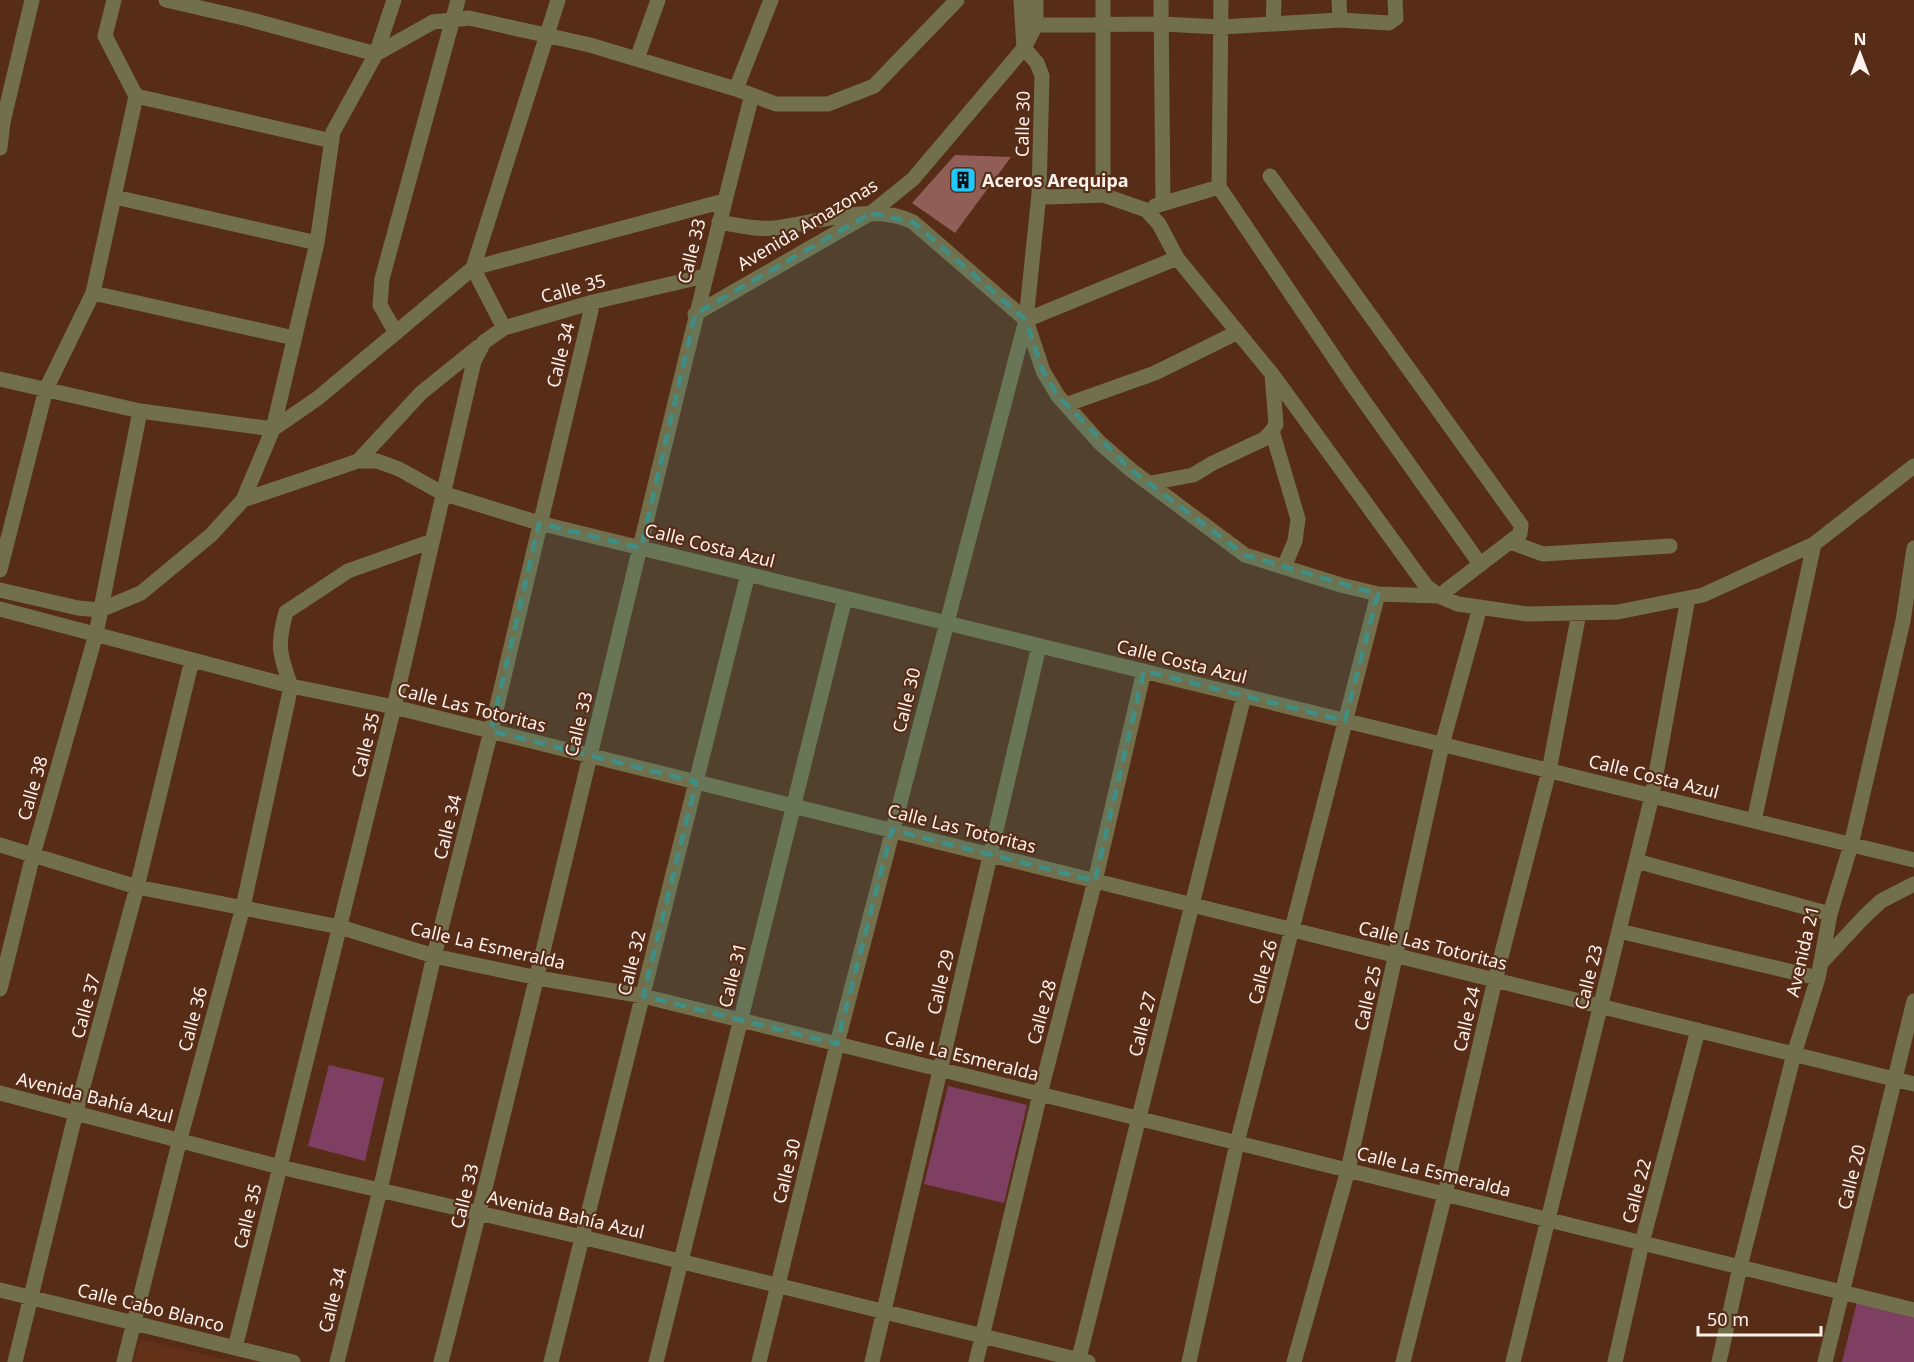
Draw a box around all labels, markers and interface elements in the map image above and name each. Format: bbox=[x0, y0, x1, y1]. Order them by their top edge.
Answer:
north arrow bbox=[1830, 24, 1890, 84]
text: N bbox=[1853, 28, 1867, 50]
street label: Calle 30 bbox=[1009, 91, 1035, 157]
building icon: Aceros Arequipa bbox=[948, 165, 978, 195]
place label: Aceros Arequipa bbox=[982, 168, 1129, 192]
street label: Avenida Amazonas bbox=[732, 172, 882, 276]
street label: Calle 33 bbox=[671, 216, 711, 286]
street label: Calle 35 bbox=[538, 268, 608, 308]
street label: Calle 34 bbox=[540, 320, 580, 390]
street label: Calle Costa Azul bbox=[642, 517, 778, 573]
street label: Calle Costa Azul bbox=[1114, 633, 1250, 689]
street label: Calle 30 bbox=[886, 665, 926, 735]
street label: Calle Las Totoritas bbox=[395, 677, 549, 737]
street label: Calle 33 bbox=[558, 689, 598, 759]
street label: Calle 35 bbox=[345, 710, 385, 780]
street label: Calle Costa Azul bbox=[1586, 748, 1722, 804]
street label: Calle 38 bbox=[11, 753, 53, 823]
street label: Calle 34 bbox=[427, 792, 467, 862]
street label: Calle Las Totoritas bbox=[885, 798, 1039, 858]
street label: Avenida 21 bbox=[1780, 903, 1824, 999]
street label: Calle La Esmeralda bbox=[408, 915, 568, 975]
street label: Calle Las Totoritas bbox=[1356, 915, 1510, 975]
street label: Calle 32 bbox=[611, 928, 651, 998]
street label: Calle 26 bbox=[1242, 937, 1282, 1007]
street label: Calle 31 bbox=[712, 940, 752, 1010]
street label: Calle 23 bbox=[1568, 942, 1608, 1012]
street label: Calle 29 bbox=[921, 947, 959, 1017]
street label: Calle 25 bbox=[1348, 963, 1386, 1033]
street label: Calle 37 bbox=[65, 971, 105, 1041]
street label: Calle 28 bbox=[1021, 977, 1061, 1047]
street label: Calle 36 bbox=[172, 984, 212, 1054]
street label: Calle 24 bbox=[1447, 984, 1485, 1054]
street label: Calle 27 bbox=[1122, 989, 1162, 1059]
street label: Calle La Esmeralda bbox=[882, 1024, 1042, 1086]
street label: Avenida Bahía Azul bbox=[14, 1066, 176, 1128]
street label: Calle 30 bbox=[766, 1136, 806, 1206]
street label: Calle La Esmeralda bbox=[1354, 1140, 1514, 1202]
street label: Calle 20 bbox=[1831, 1142, 1871, 1212]
street label: Calle 22 bbox=[1616, 1156, 1656, 1226]
street label: Calle 33 bbox=[444, 1161, 484, 1231]
street label: Calle 35 bbox=[227, 1181, 267, 1251]
street label: Avenida Bahía Azul bbox=[485, 1184, 647, 1244]
street label: Calle 34 bbox=[312, 1265, 352, 1335]
street label: Calle Cabo Blanco bbox=[75, 1277, 227, 1337]
scale bar bbox=[1698, 1299, 1821, 1337]
text: 50 m bbox=[1707, 1307, 1749, 1331]

